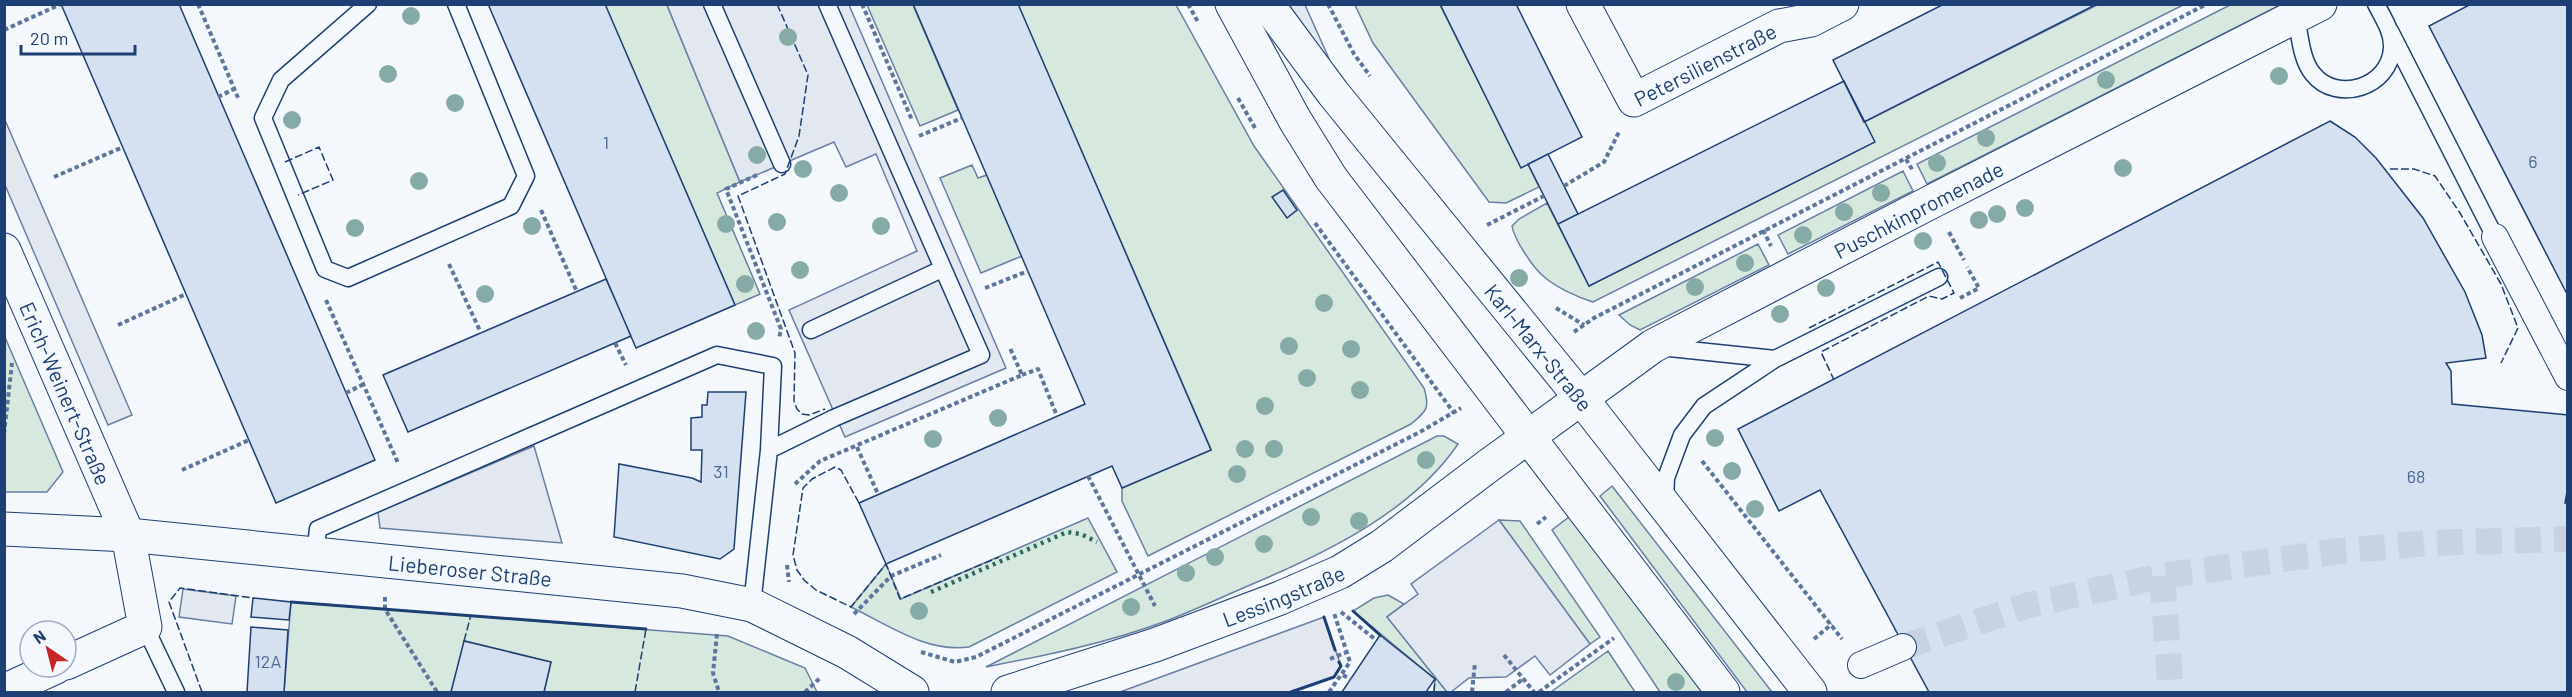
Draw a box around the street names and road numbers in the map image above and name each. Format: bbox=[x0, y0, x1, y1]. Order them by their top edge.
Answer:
street label: Petersilienstraße bbox=[1629, 17, 1780, 111]
street label: Puschkinpromenade bbox=[1829, 155, 2007, 263]
street label: Karl-Marx-Straße bbox=[1480, 278, 1599, 416]
street label: Erich-Weinert-Straße bbox=[15, 298, 117, 488]
street label: Lieberoser Straße bbox=[387, 549, 553, 590]
street label: Lessingstraße bbox=[1219, 559, 1348, 631]

